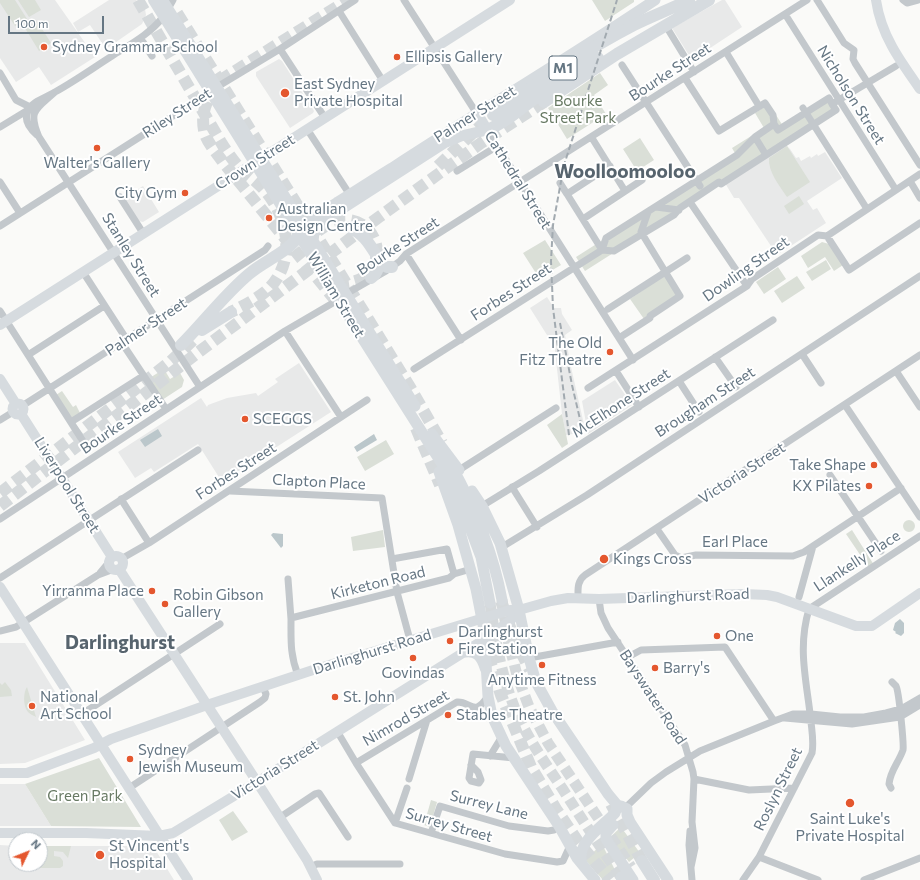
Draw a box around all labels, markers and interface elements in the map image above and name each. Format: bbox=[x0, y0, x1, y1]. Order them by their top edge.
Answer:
scale bar bbox=[10, 8, 106, 34]
text: 100 m bbox=[15, 16, 49, 30]
place label: Sydney Grammar School bbox=[52, 38, 218, 56]
street label: Bourke Street bbox=[626, 39, 714, 105]
marker: Sydney Grammar School bbox=[39, 42, 49, 52]
street label: Nicholson Street bbox=[813, 42, 889, 148]
place label: Ellipsis Gallery bbox=[405, 48, 503, 66]
marker: Ellipsis Gallery bbox=[392, 52, 402, 62]
road number: M1 bbox=[549, 56, 577, 80]
place label: East Sydney Private Hospital bbox=[294, 75, 403, 110]
street label: Palmer Street bbox=[431, 82, 519, 146]
street label: Riley Street bbox=[139, 84, 215, 142]
marker: East Sydney Private Hospital bbox=[279, 87, 291, 99]
park label: Bourke Street Park bbox=[540, 92, 616, 127]
street label: Cathedral Street bbox=[481, 128, 555, 232]
street label: Crown Street bbox=[212, 130, 298, 194]
marker: Walter's Gallery bbox=[92, 143, 102, 153]
place label: Walter's Gallery bbox=[44, 154, 150, 172]
district label: Woolloomooloo bbox=[554, 161, 696, 183]
place label: City Gym bbox=[115, 184, 177, 202]
marker: City Gym bbox=[180, 188, 190, 198]
place label: Australian Design Centre bbox=[277, 200, 373, 235]
street label: Stanley Street bbox=[98, 210, 164, 300]
marker: Australian Design Centre bbox=[264, 213, 274, 223]
street label: Bourke Street bbox=[354, 213, 442, 279]
street label: Dowling Street bbox=[699, 233, 793, 305]
street label: William Street bbox=[303, 249, 369, 341]
street label: Forbes Street bbox=[467, 259, 555, 325]
street label: Palmer Street bbox=[102, 294, 190, 360]
place label: The Old Fitz Theatre bbox=[519, 334, 602, 369]
marker: The Old Fitz Theatre bbox=[605, 347, 615, 357]
street label: Brougham Street bbox=[652, 363, 758, 441]
street label: McElhone Street bbox=[568, 364, 674, 442]
street label: Bourke Street bbox=[77, 390, 165, 458]
place label: SCEGGS bbox=[253, 410, 312, 428]
marker: SCEGGS bbox=[240, 414, 250, 424]
street label: Liverpool Street bbox=[30, 434, 104, 536]
street label: Forbes Street bbox=[192, 438, 280, 504]
street label: Victoria Street bbox=[695, 438, 789, 508]
place label: Take Shape bbox=[789, 456, 866, 474]
marker: Take Shape bbox=[869, 460, 879, 470]
street label: Clapton Place bbox=[272, 471, 366, 493]
place label: KX Pilates bbox=[792, 477, 861, 495]
marker: KX Pilates bbox=[864, 481, 874, 491]
street label: Llankelly Place bbox=[811, 526, 903, 596]
street label: Earl Place bbox=[702, 533, 768, 551]
place label: Kings Cross bbox=[613, 550, 692, 568]
marker: Kings Cross bbox=[598, 553, 610, 565]
street label: Kirketon Road bbox=[329, 563, 427, 603]
place label: Yirranma Place bbox=[42, 582, 144, 600]
street label: Darlinghurst Road bbox=[626, 585, 750, 607]
marker: Yirranma Place bbox=[147, 586, 157, 596]
place label: Robin Gibson Gallery bbox=[173, 586, 264, 621]
marker: Robin Gibson Gallery bbox=[160, 599, 170, 609]
place label: Darlinghurst Fire Station bbox=[458, 623, 543, 658]
street label: Darlinghurst Road bbox=[311, 625, 433, 679]
place label: One bbox=[725, 627, 754, 645]
marker: One bbox=[712, 631, 722, 641]
district label: Darlinghurst bbox=[65, 632, 175, 654]
marker: Darlinghurst Fire Station bbox=[445, 636, 455, 646]
street label: Bayswater Road bbox=[616, 646, 690, 748]
marker: Govindas bbox=[408, 653, 418, 663]
place label: Barry's bbox=[663, 659, 710, 677]
marker: Anytime Fitness bbox=[537, 660, 547, 670]
marker: Barry's bbox=[650, 663, 660, 673]
place label: Govindas bbox=[381, 664, 445, 682]
place label: Anytime Fitness bbox=[487, 671, 597, 689]
street label: Nimrod Street bbox=[360, 686, 452, 750]
place label: National Art School bbox=[40, 688, 112, 723]
place label: St. John bbox=[343, 688, 395, 706]
marker: St. John bbox=[330, 692, 340, 702]
marker: National Art School bbox=[27, 701, 37, 711]
place label: Stables Theatre bbox=[456, 706, 563, 724]
marker: Stables Theatre bbox=[443, 710, 453, 720]
street label: Victoria Street bbox=[228, 736, 322, 804]
place label: Sydney Jewish Museum bbox=[138, 741, 243, 776]
street label: Roslyn Street bbox=[750, 744, 806, 834]
marker: Sydney Jewish Museum bbox=[125, 754, 135, 764]
park label: Green Park bbox=[47, 787, 123, 805]
street label: Surrey Lane bbox=[448, 787, 530, 823]
marker: Saint Luke's Private Hospital bbox=[844, 797, 856, 809]
street label: Surrey Street bbox=[403, 804, 495, 846]
place label: Saint Luke's Private Hospital bbox=[796, 810, 904, 845]
north arrow bbox=[8, 832, 48, 872]
text: N bbox=[29, 837, 44, 852]
place label: St Vincent's Hospital bbox=[109, 837, 189, 872]
marker: St Vincent's Hospital bbox=[94, 849, 106, 861]

